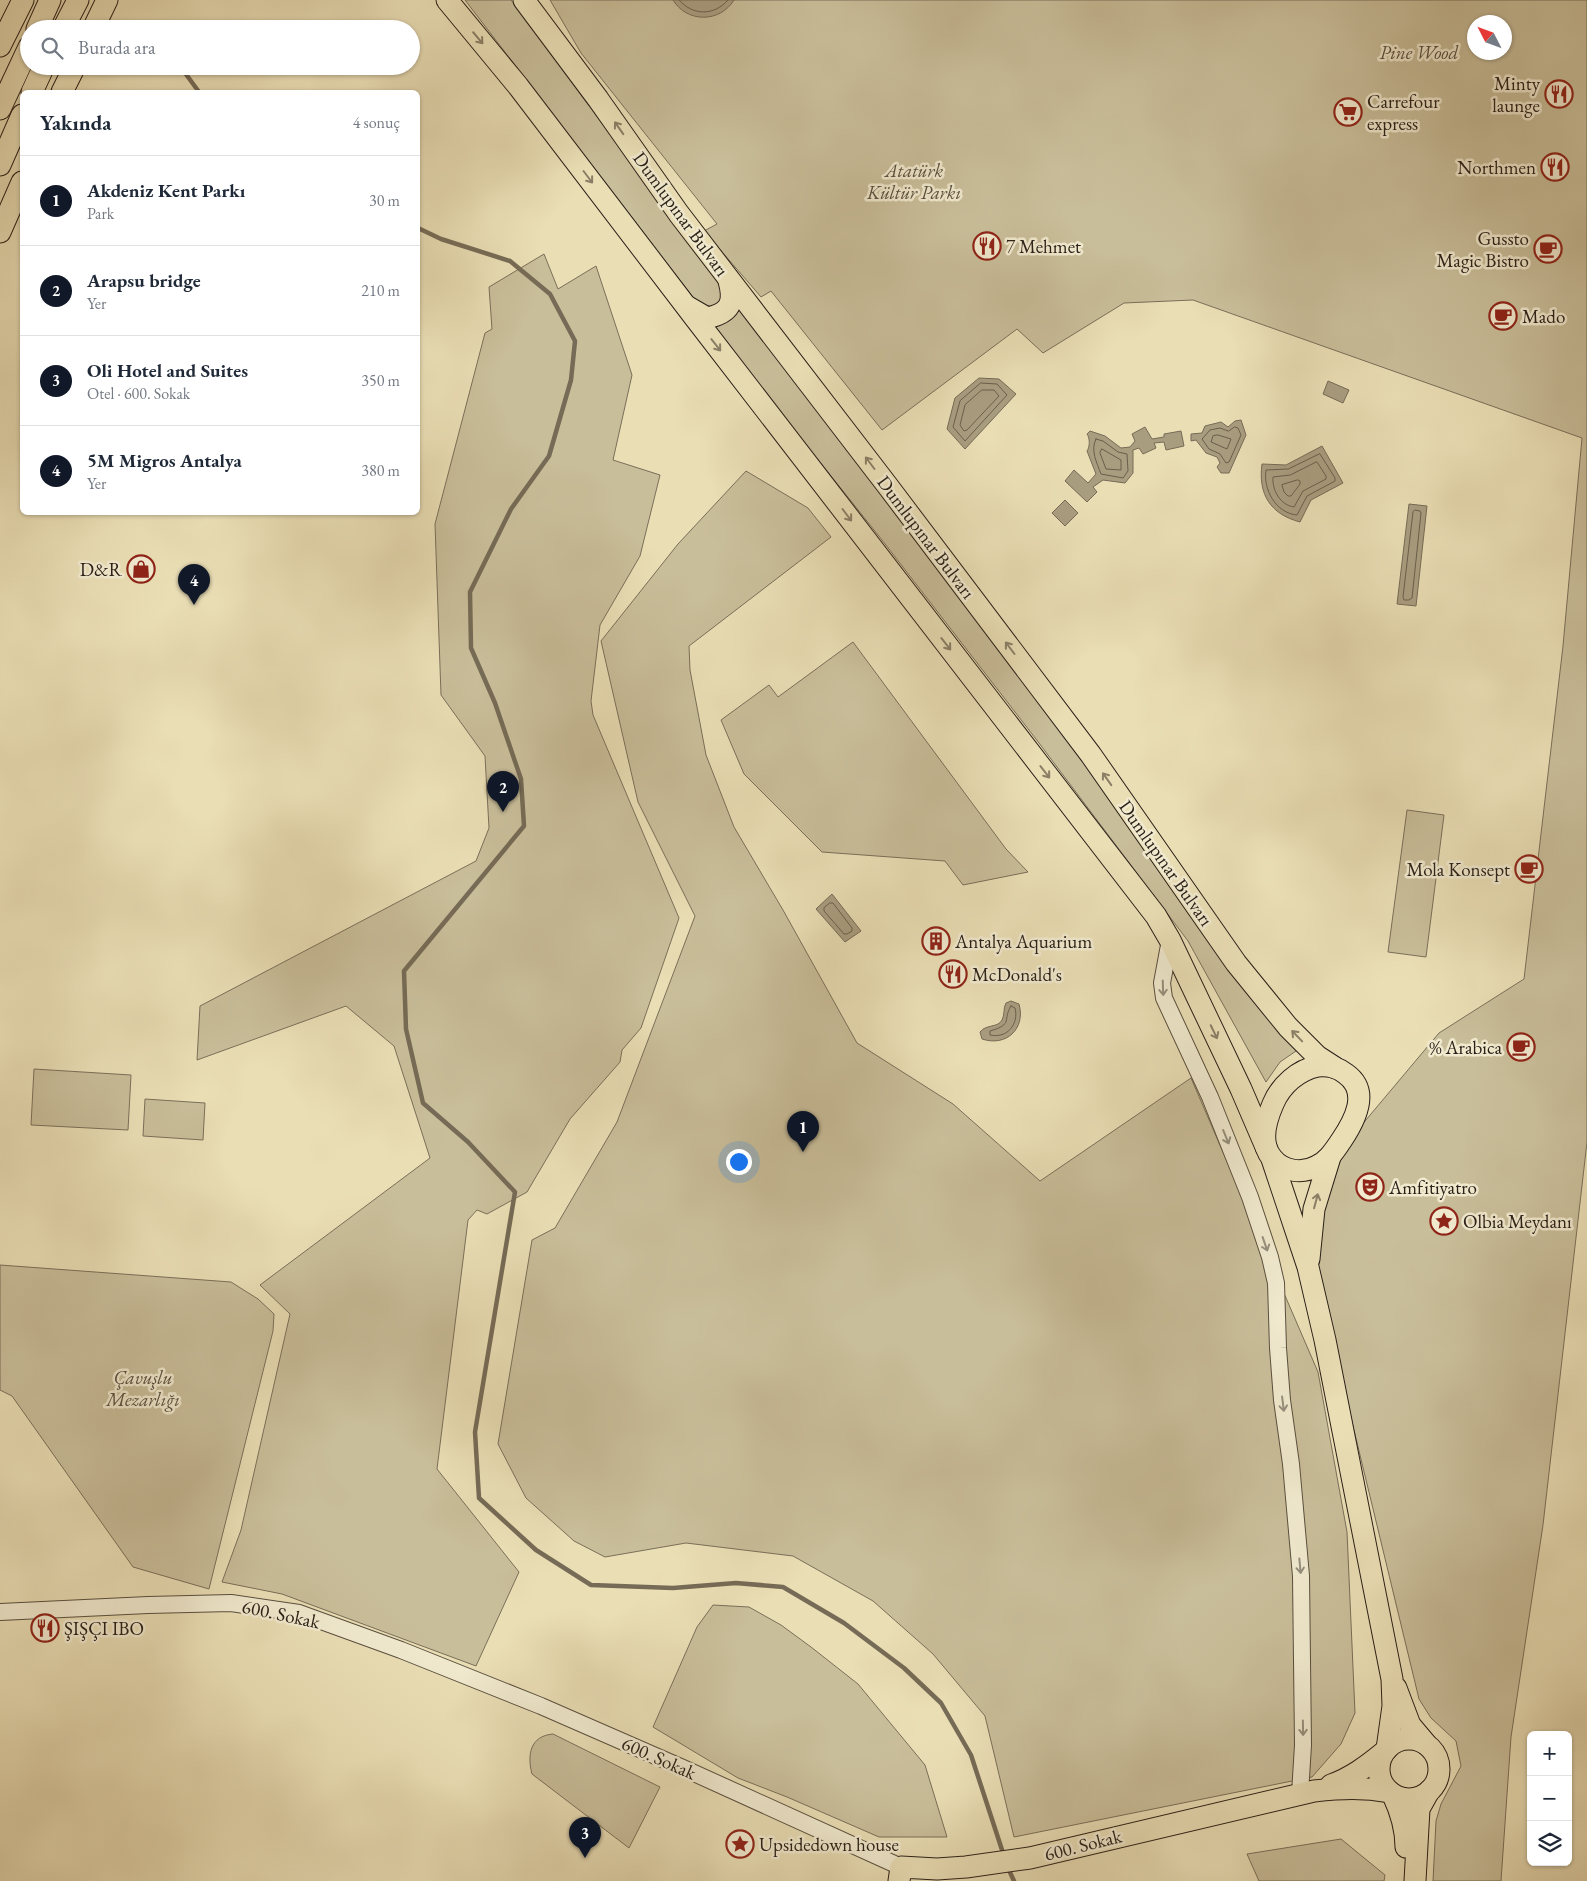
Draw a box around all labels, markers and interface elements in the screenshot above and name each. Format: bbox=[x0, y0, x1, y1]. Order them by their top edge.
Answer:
north arrow bbox=[1467, 15, 1512, 60]
search box bbox=[20, 20, 420, 75]
one-way arrow bbox=[473, 31, 484, 44]
icon: search bbox=[38, 34, 66, 62]
text: Burada ara bbox=[78, 35, 156, 60]
park label: Pine Wood bbox=[1380, 40, 1459, 65]
place label: Minty launge bbox=[1492, 71, 1541, 118]
restaurant icon: Minty launge bbox=[1544, 79, 1574, 109]
place label: Carrefour express bbox=[1367, 89, 1440, 136]
supermarket icon: Carrefour express bbox=[1333, 97, 1363, 127]
text: Yakında bbox=[40, 109, 111, 136]
text: 4 sonuç bbox=[353, 112, 400, 133]
one-way arrow bbox=[614, 121, 624, 135]
street label: Dumlupınar Bulvarı bbox=[627, 147, 735, 282]
restaurant icon: Northmen bbox=[1540, 152, 1570, 182]
place label: Northmen bbox=[1457, 155, 1536, 180]
park label: Atatürk Kültür Parkı bbox=[866, 158, 961, 205]
one-way arrow bbox=[582, 170, 593, 183]
text: Akdeniz Kent Parkı bbox=[87, 178, 245, 203]
text: 1 bbox=[52, 190, 60, 211]
text: 30 m bbox=[369, 190, 400, 211]
text: Park bbox=[87, 203, 114, 224]
place label: Gussto Magic Bistro bbox=[1437, 226, 1529, 273]
restaurant icon: 7 Mehmet bbox=[972, 231, 1002, 261]
place label: 7 Mehmet bbox=[1006, 234, 1081, 259]
cafe icon: Gussto Magic Bistro bbox=[1533, 234, 1563, 264]
text: Arapsu bridge bbox=[87, 268, 201, 293]
text: 2 bbox=[52, 280, 60, 301]
text: 210 m bbox=[361, 280, 400, 301]
text: Yer bbox=[87, 293, 106, 314]
cafe icon: Mado bbox=[1488, 301, 1518, 331]
place label: Mado bbox=[1522, 304, 1565, 329]
one-way arrow bbox=[710, 338, 721, 351]
text: Oli Hotel and Suites bbox=[87, 358, 248, 383]
text: 3 bbox=[52, 370, 60, 391]
text: 350 m bbox=[361, 370, 400, 391]
text: Otel · 600. Sokak bbox=[87, 383, 190, 404]
text: 5M Migros Antalya bbox=[87, 448, 242, 473]
one-way arrow bbox=[865, 457, 876, 470]
text: 4 bbox=[52, 460, 60, 481]
text: 380 m bbox=[361, 460, 400, 481]
street label: Dumlupınar Bulvarı bbox=[871, 470, 981, 604]
text: Yer bbox=[87, 473, 106, 494]
one-way arrow bbox=[842, 508, 853, 521]
shop icon: D&R bbox=[126, 554, 156, 584]
place label: D&R bbox=[80, 557, 122, 582]
pin: 4 bbox=[178, 564, 210, 605]
one-way arrow bbox=[941, 637, 952, 650]
one-way arrow bbox=[1005, 642, 1016, 655]
one-way arrow bbox=[1040, 765, 1051, 778]
pin: 2 bbox=[487, 771, 519, 812]
one-way arrow bbox=[1102, 772, 1112, 786]
street label: Dumlupınar Bulvarı bbox=[1113, 795, 1219, 931]
cafe icon: Mola Konsept bbox=[1514, 854, 1544, 884]
place label: Mola Konsept bbox=[1406, 857, 1510, 882]
building icon: Antalya Aquarium bbox=[921, 926, 951, 956]
place label: Antalya Aquarium bbox=[954, 929, 1092, 954]
restaurant icon: McDonald's bbox=[938, 959, 968, 989]
place label: McDonald's bbox=[972, 962, 1062, 987]
one-way arrow bbox=[1159, 980, 1168, 996]
one-way arrow bbox=[1210, 1024, 1219, 1039]
one-way arrow bbox=[1291, 1030, 1303, 1042]
cafe icon: % Arabica bbox=[1506, 1032, 1536, 1062]
place label: % Arabica bbox=[1429, 1035, 1502, 1060]
pin: 1 bbox=[787, 1111, 819, 1152]
one-way arrow bbox=[1222, 1129, 1231, 1145]
your location bbox=[726, 1149, 752, 1175]
theatre icon: Amfitiyatro bbox=[1355, 1172, 1385, 1202]
place label: Amfitiyatro bbox=[1388, 1175, 1477, 1200]
one-way arrow bbox=[1312, 1194, 1322, 1210]
place icon: Olbia Meydanı bbox=[1429, 1206, 1459, 1236]
place label: Olbia Meydanı bbox=[1463, 1209, 1572, 1234]
one-way arrow bbox=[1261, 1235, 1271, 1251]
park label: Çavuşlu Mezarlığı bbox=[105, 1365, 180, 1412]
one-way arrow bbox=[1278, 1396, 1288, 1412]
one-way arrow bbox=[1295, 1557, 1305, 1573]
street label: 600. Sokak bbox=[240, 1594, 323, 1635]
restaurant icon: ŞIŞÇI IBO bbox=[30, 1613, 60, 1643]
place label: ŞIŞÇI IBO bbox=[64, 1616, 144, 1641]
one-way arrow bbox=[1298, 1720, 1308, 1736]
street label: 600. Sokak bbox=[618, 1731, 701, 1786]
map controls bbox=[1527, 1731, 1572, 1866]
button: + bbox=[1527, 1731, 1572, 1776]
button: − bbox=[1527, 1776, 1572, 1821]
pin: 3 bbox=[569, 1817, 601, 1858]
button: layers bbox=[1527, 1821, 1572, 1866]
street label: 600. Sokak bbox=[1042, 1823, 1125, 1867]
place icon: Upsidedown house bbox=[725, 1829, 755, 1859]
place label: Upsidedown house bbox=[759, 1832, 899, 1857]

